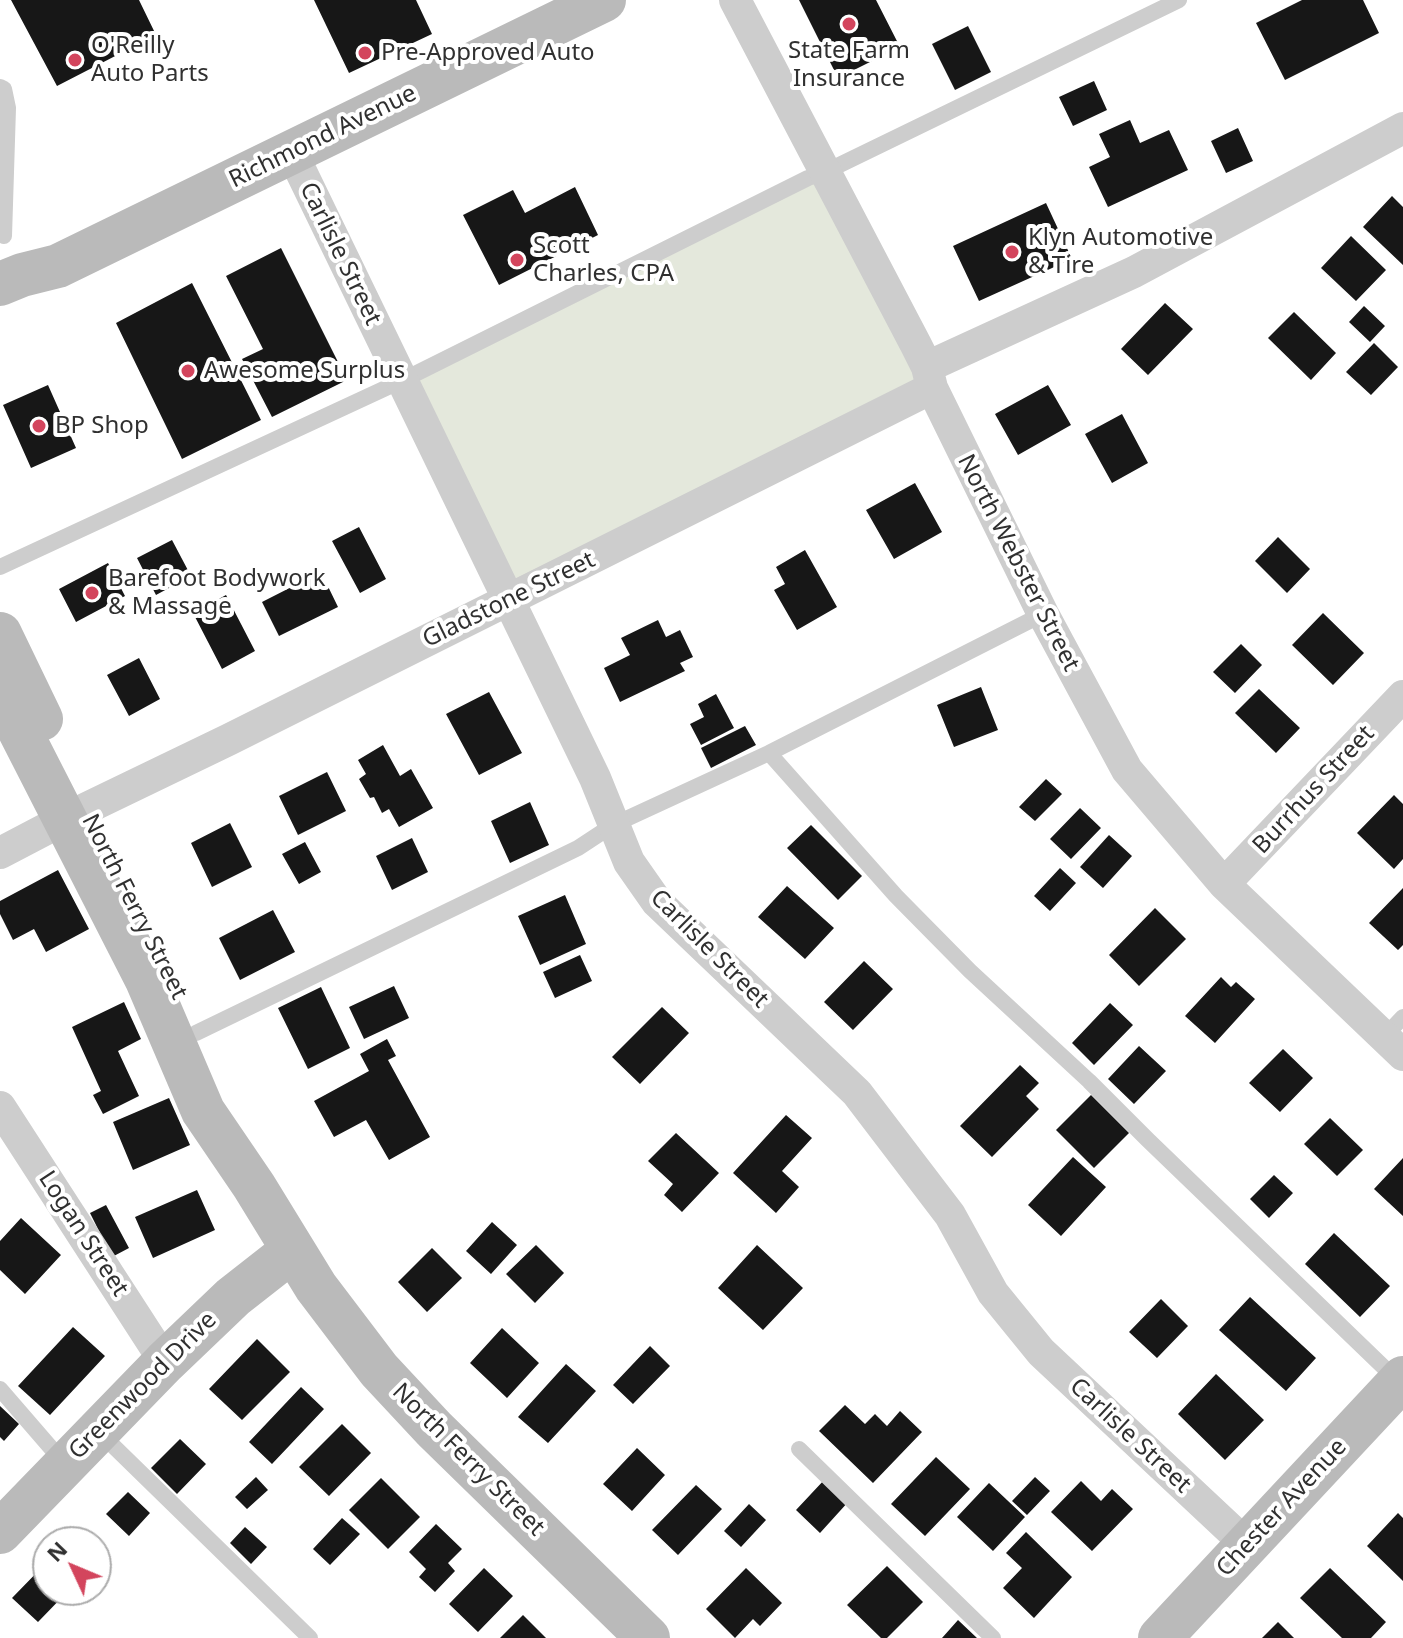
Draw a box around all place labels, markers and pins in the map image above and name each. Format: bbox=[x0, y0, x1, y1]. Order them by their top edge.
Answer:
marker: State Farm Insurance bbox=[840, 15, 858, 33]
place label: O'Reilly Auto Parts bbox=[91, 32, 209, 88]
place label: State Farm Insurance bbox=[788, 37, 910, 93]
place label: Pre-Approved Auto bbox=[381, 39, 595, 67]
marker: Pre-Approved Auto bbox=[356, 44, 374, 62]
marker: O'Reilly Auto Parts bbox=[66, 51, 84, 69]
place label: Klyn Automotive & Tire bbox=[1028, 224, 1213, 280]
place label: Scott Charles, CPA bbox=[533, 232, 674, 288]
marker: Klyn Automotive & Tire bbox=[1003, 243, 1021, 261]
marker: Scott Charles, CPA bbox=[508, 251, 526, 269]
place label: Awesome Surplus bbox=[204, 357, 405, 385]
marker: Awesome Surplus bbox=[179, 362, 197, 380]
place label: BP Shop bbox=[55, 412, 149, 440]
marker: BP Shop bbox=[30, 417, 48, 435]
place label: Barefoot Bodywork & Massage bbox=[108, 565, 325, 621]
marker: Barefoot Bodywork & Massage bbox=[83, 584, 101, 602]

